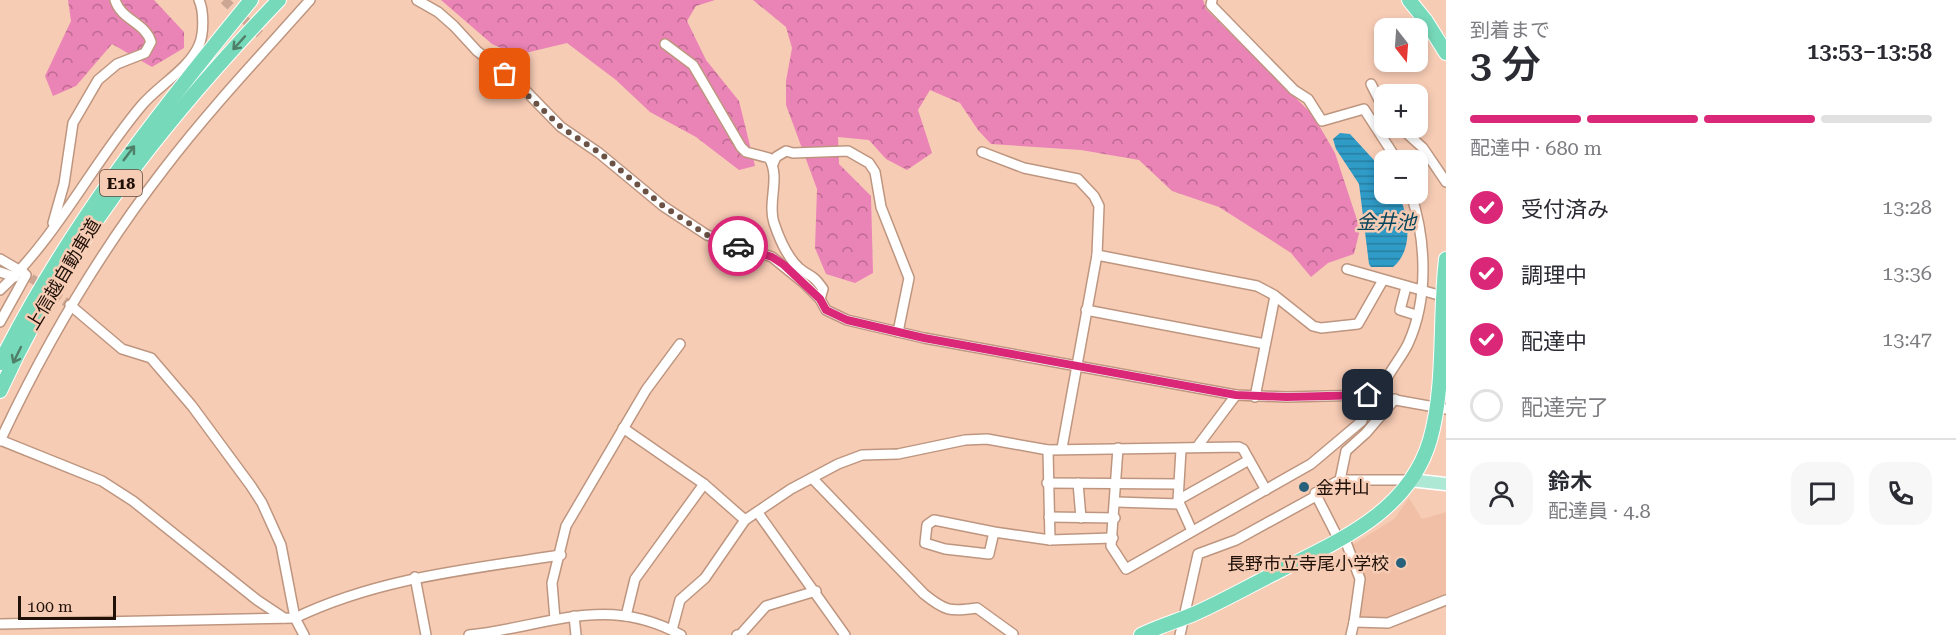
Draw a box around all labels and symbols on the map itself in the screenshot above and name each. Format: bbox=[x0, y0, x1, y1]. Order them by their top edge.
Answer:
north arrow bbox=[1374, 18, 1428, 72]
one-way arrow bbox=[231, 35, 246, 50]
pin bbox=[479, 48, 530, 99]
one-way arrow bbox=[123, 145, 135, 161]
road number: E18 bbox=[100, 170, 142, 196]
water label: 金井池 bbox=[1356, 210, 1418, 234]
street label: 上信越自動車道 bbox=[22, 215, 104, 333]
courier bbox=[708, 216, 768, 276]
one-way arrow bbox=[11, 345, 23, 363]
pin bbox=[1342, 369, 1393, 420]
place label: 金井山 bbox=[1316, 477, 1370, 498]
marker: 金井山 bbox=[1297, 480, 1311, 494]
place label: 長野市立寺尾小学校 bbox=[1227, 553, 1389, 574]
marker: 長野市立寺尾小学校 bbox=[1394, 556, 1408, 570]
scale bar bbox=[18, 593, 116, 620]

